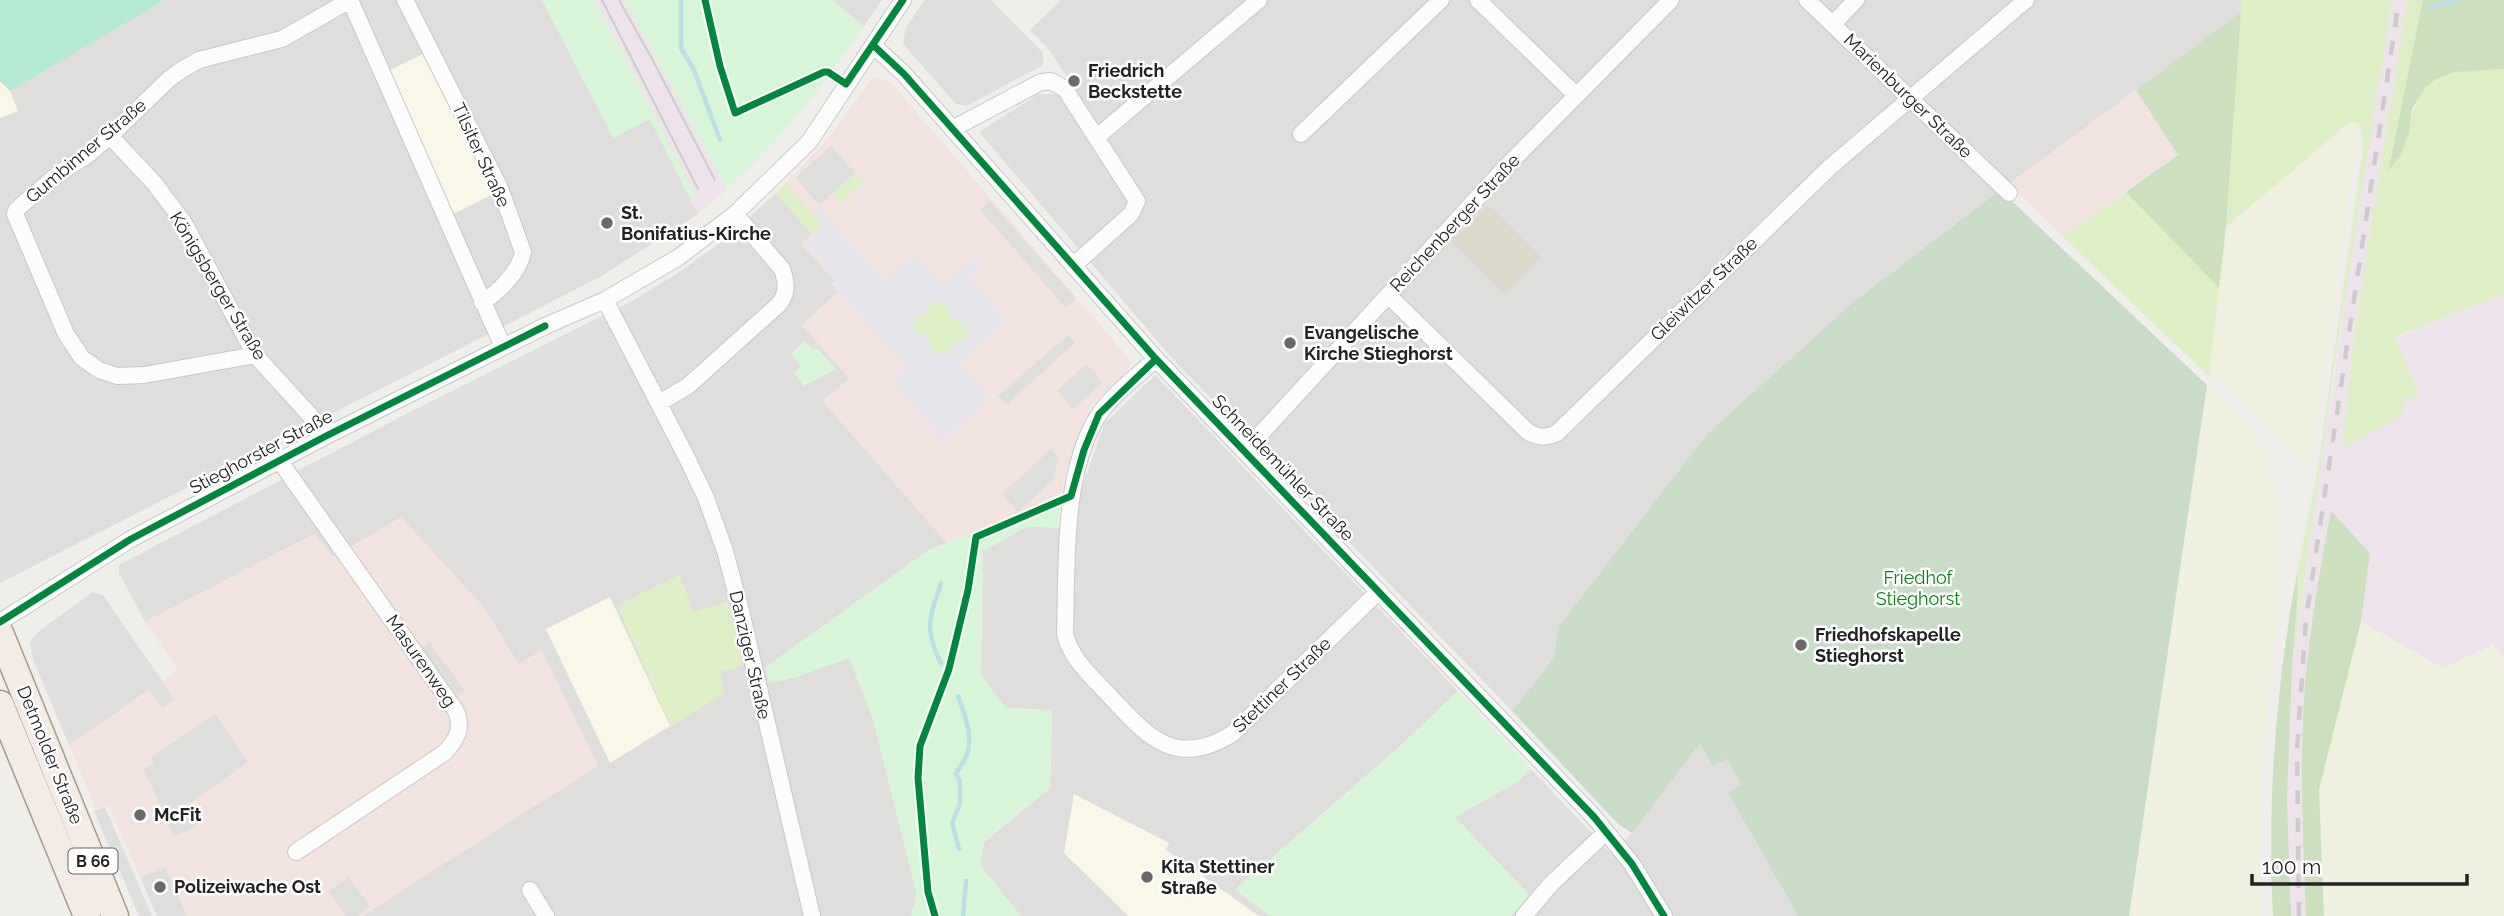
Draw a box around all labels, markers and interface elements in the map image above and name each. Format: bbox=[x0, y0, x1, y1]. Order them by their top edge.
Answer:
street label: Marienburger Straße bbox=[1840, 29, 1977, 163]
place label: Friedrich Beckstette bbox=[1088, 60, 1182, 102]
marker: Friedrich Beckstette bbox=[1066, 73, 1082, 89]
street label: Gumbinner Straße bbox=[21, 94, 150, 207]
street label: Tilsiter Straße bbox=[448, 99, 515, 211]
street label: Reichenberger Straße bbox=[1385, 149, 1524, 296]
place label: St. Bonifatius-Kirche bbox=[621, 202, 771, 244]
street label: Königsberger Straße bbox=[166, 208, 271, 364]
marker: St. Bonifatius-Kirche bbox=[599, 215, 615, 231]
street label: Gleiwitzer Straße bbox=[1646, 232, 1762, 345]
place label: Evangelische Kirche Stieghorst bbox=[1304, 322, 1453, 364]
marker: Evangelische Kirche Stieghorst bbox=[1282, 335, 1298, 351]
street label: Schneidemühler Straße bbox=[1208, 390, 1359, 545]
street label: Stieghorster Straße bbox=[186, 405, 336, 498]
park label: Friedhof Stieghorst bbox=[1876, 567, 1960, 609]
street label: Danziger Straße bbox=[725, 588, 776, 722]
street label: Masurenweg bbox=[382, 611, 461, 711]
place label: Friedhofskapelle Stieghorst bbox=[1815, 624, 1961, 666]
street label: Stettiner Straße bbox=[1228, 632, 1335, 737]
marker: Friedhofskapelle Stieghorst bbox=[1793, 637, 1809, 653]
street label: Detmolder Straße bbox=[13, 683, 88, 827]
place label: McFit bbox=[154, 804, 201, 825]
marker: McFit bbox=[132, 807, 148, 823]
scale bar bbox=[2252, 842, 2467, 886]
road number: B 66 bbox=[68, 848, 118, 874]
text: 100 m bbox=[2262, 854, 2321, 879]
place label: Kita Stettiner Straße bbox=[1161, 856, 1275, 898]
marker: Kita Stettiner Straße bbox=[1139, 869, 1155, 885]
place label: Polizeiwache Ost bbox=[174, 876, 321, 897]
marker: Polizeiwache Ost bbox=[152, 879, 168, 895]

